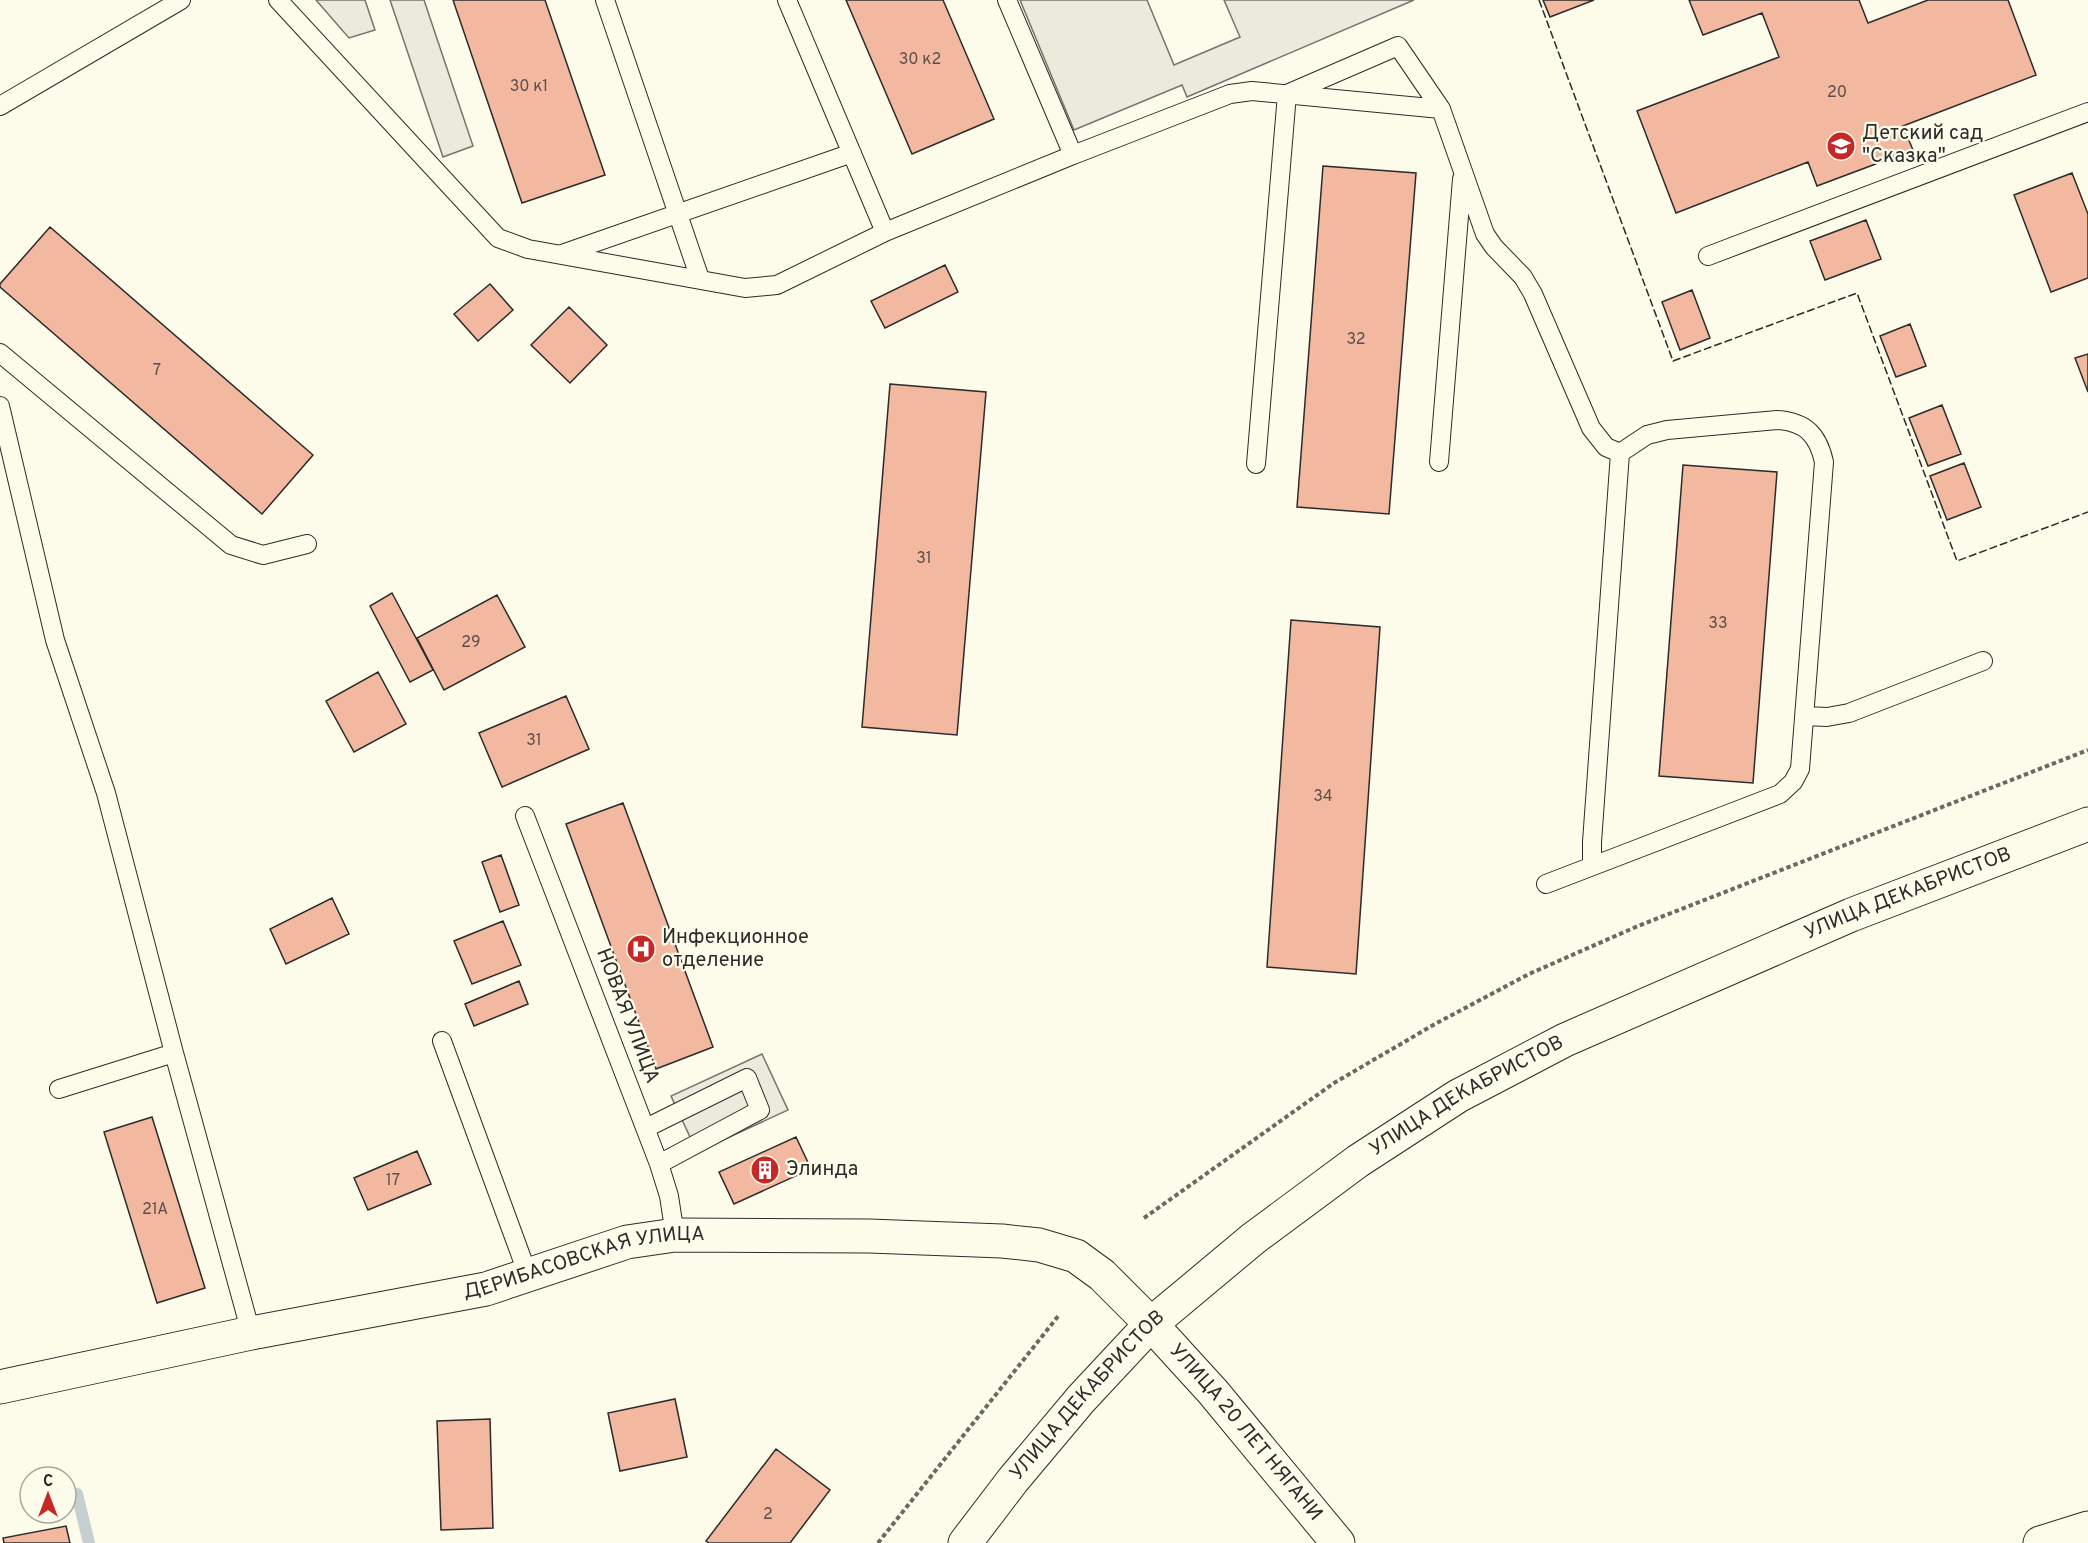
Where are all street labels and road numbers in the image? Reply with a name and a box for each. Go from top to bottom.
street label: УЛИЦА ДЕКАБРИСТОВ [1801,842,2015,947]
street label: НОВАЯ УЛИЦА [589,945,665,1087]
street label: УЛИЦА ДЕКАБРИСТОВ [1365,1030,1568,1163]
street label: ДЕРИБАСОВСКАЯ УЛИЦА [461,1222,705,1306]
street label: УЛИЦА ДЕКАБРИСТОВ [1005,1305,1170,1486]
street label: УЛИЦА 20 ЛЕТ НЯГАНИ [1163,1339,1328,1527]

